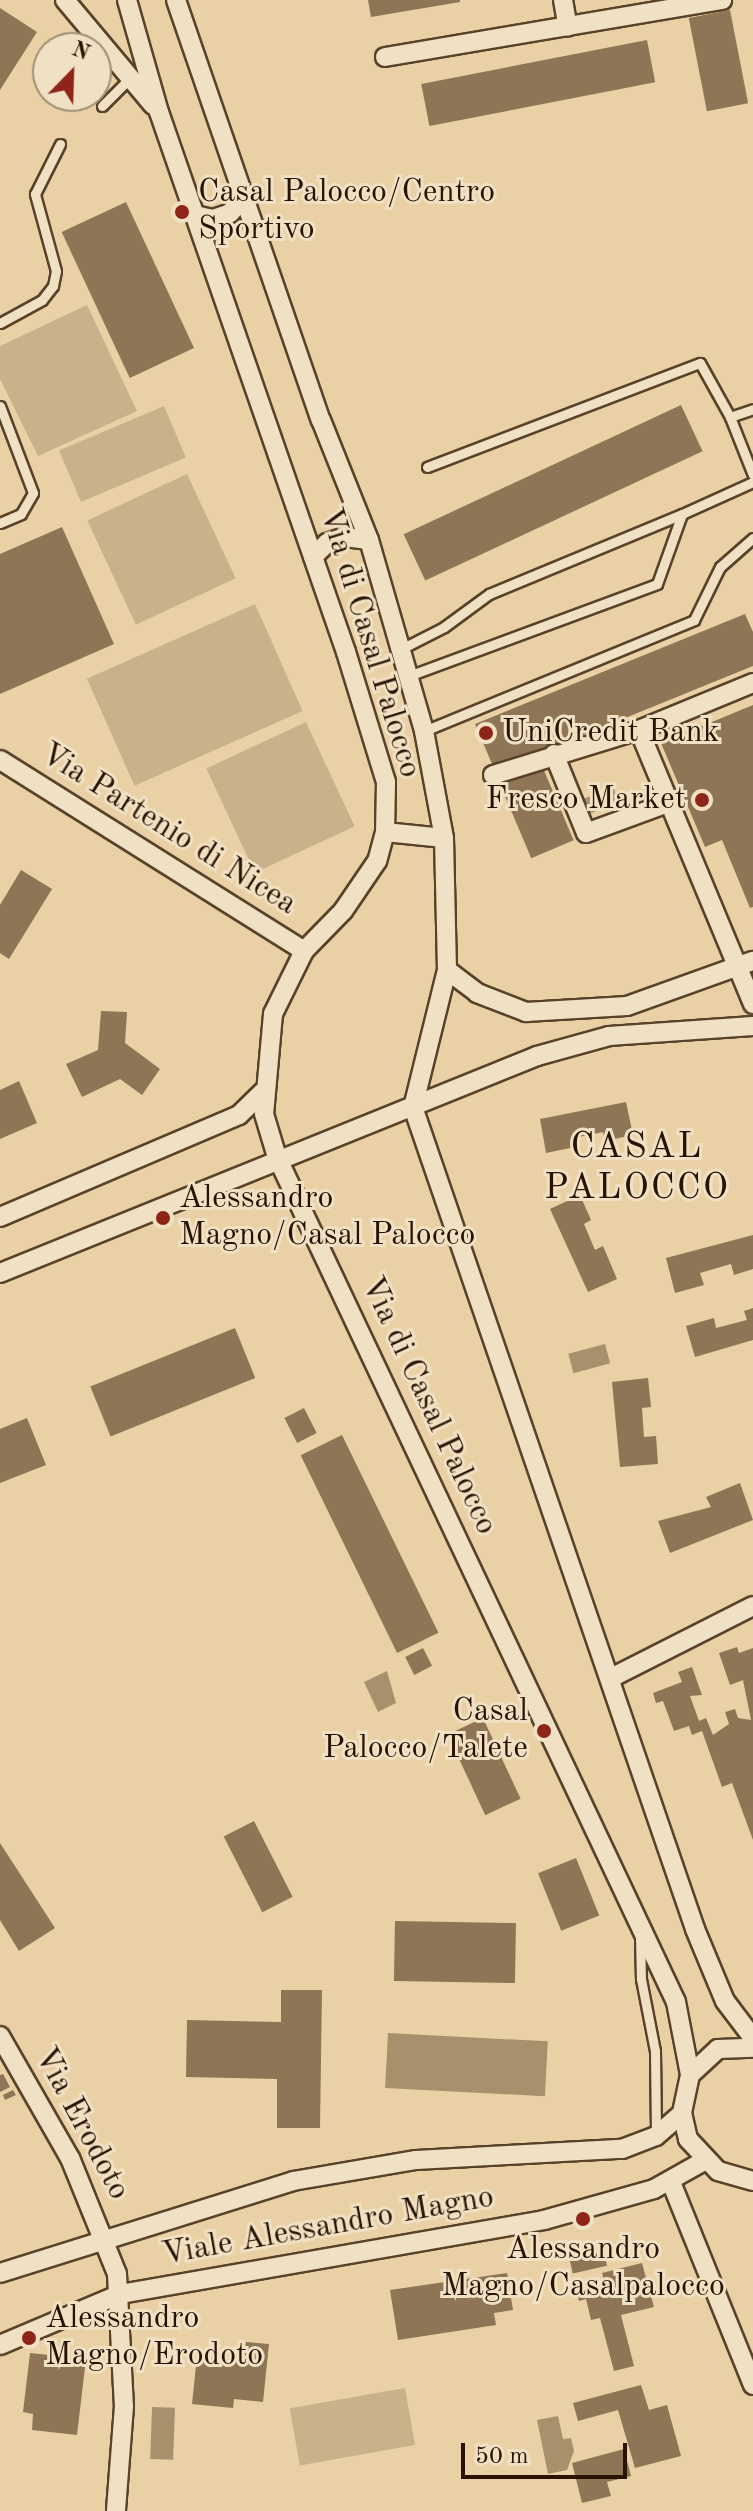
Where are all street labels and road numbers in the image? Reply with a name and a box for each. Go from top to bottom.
street label: Via di Casal Palocco [310,504,428,782]
street label: Via Partenio di Nicea [33,736,303,924]
street label: Via di Casal Palocco [351,1271,505,1541]
street label: Via Erodoto [25,2041,137,2207]
street label: Viale Alessandro Magno [159,2179,497,2275]

